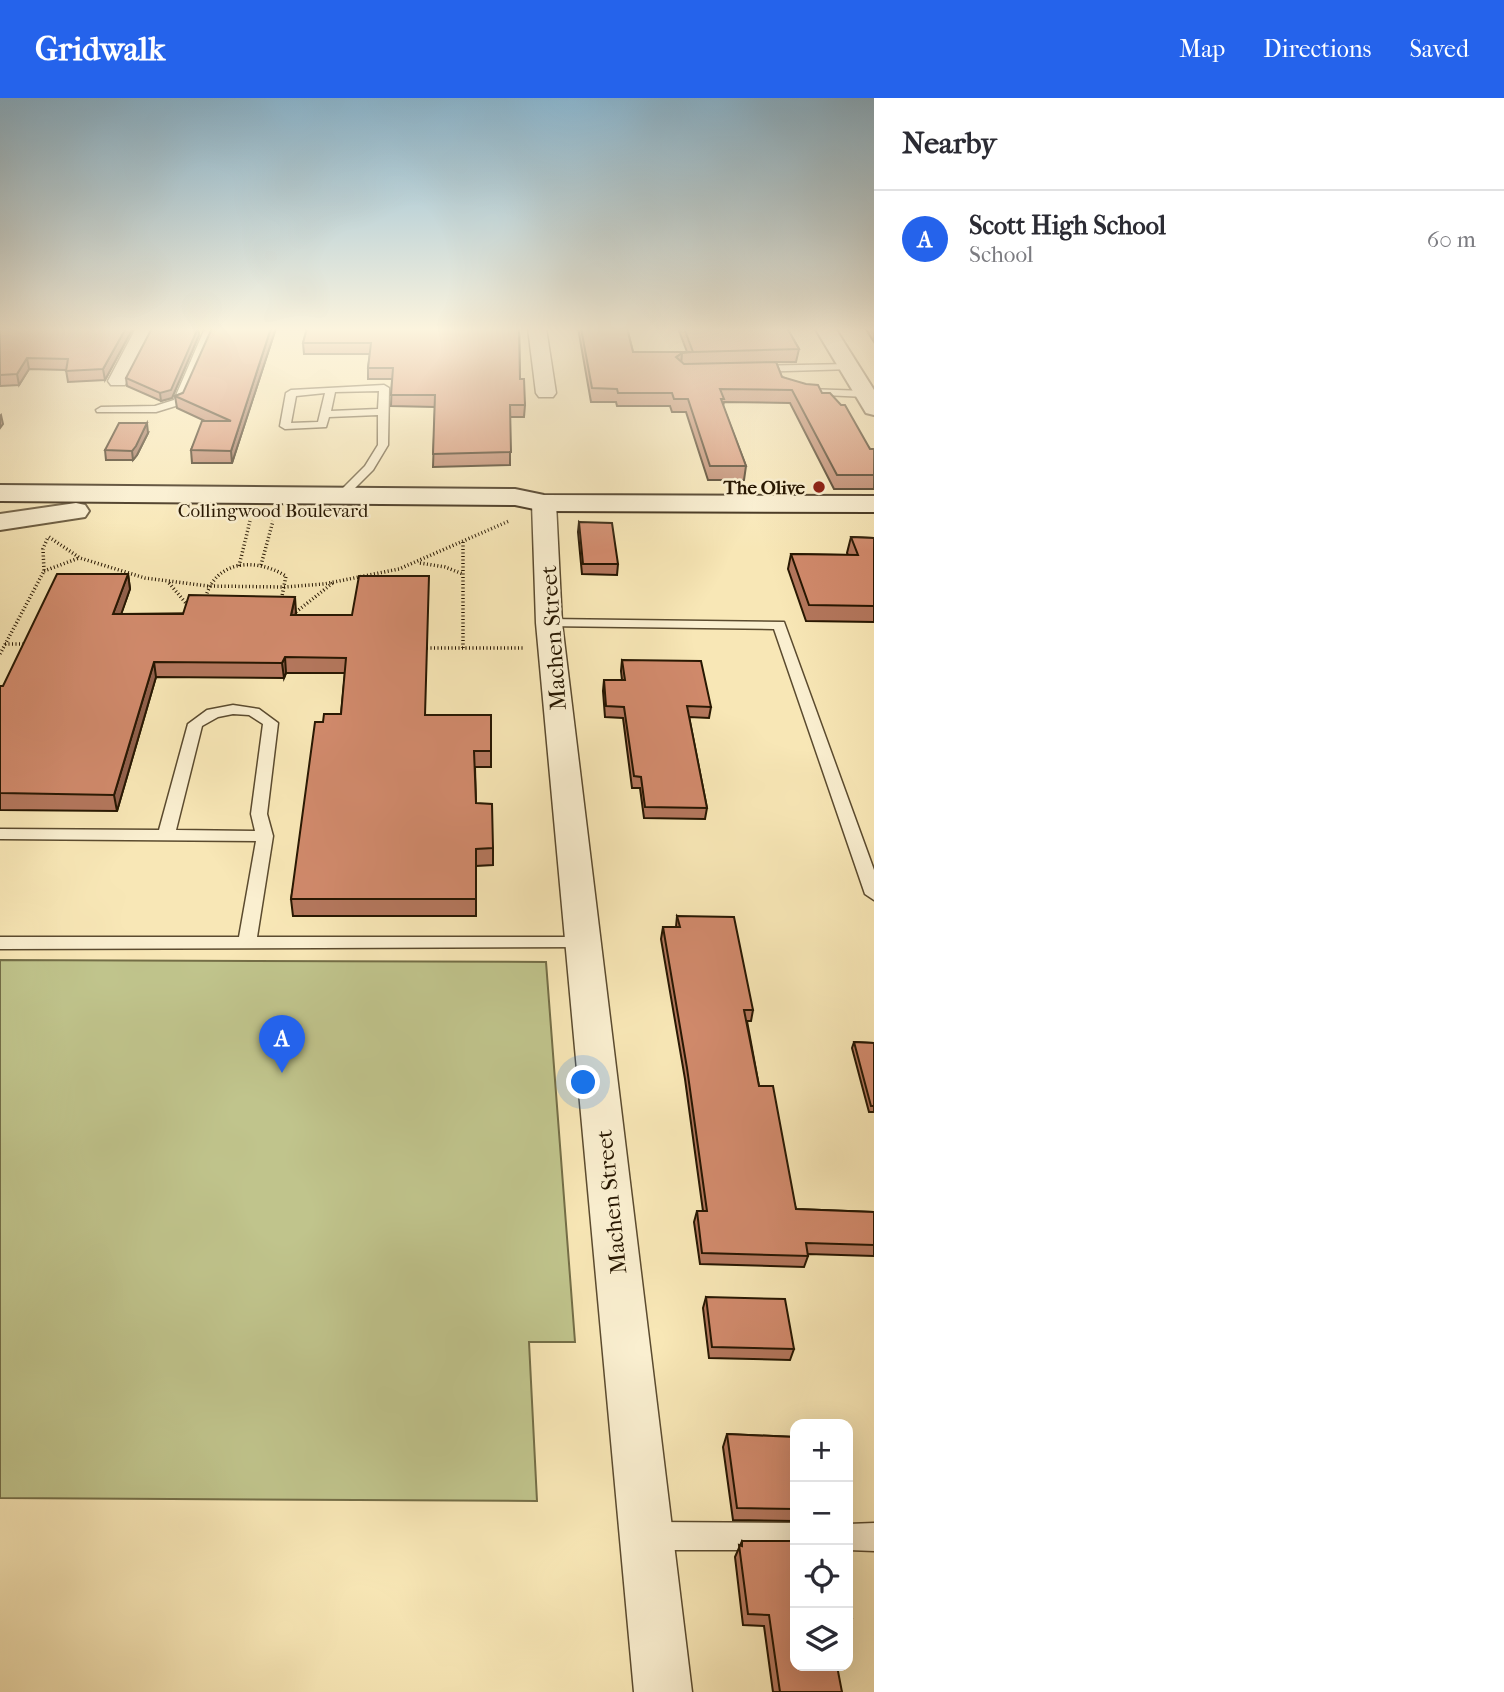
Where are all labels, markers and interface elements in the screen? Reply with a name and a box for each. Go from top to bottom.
text: Gridwalk [35,30,165,69]
text: Map [1179,35,1225,63]
text: Directions [1263,35,1371,63]
text: Saved [1409,35,1469,63]
text: Nearby [902,126,997,161]
text: Scott High School [969,210,1166,241]
text: A [918,226,932,253]
text: 60 m [1427,226,1476,253]
text: School [969,241,1033,268]
place label: The Olive [723,477,806,499]
marker: The Olive [811,479,827,495]
street label: Collingwood Boulevard [178,500,369,522]
street label: Machen Street [535,565,572,711]
pin: A [259,1015,305,1073]
your location [566,1065,600,1099]
street label: Machen Street [590,1128,632,1275]
map controls [790,1419,853,1671]
button: + [790,1419,853,1482]
button: − [790,1482,853,1545]
button: locate [790,1545,853,1608]
button: layers [790,1608,853,1671]

